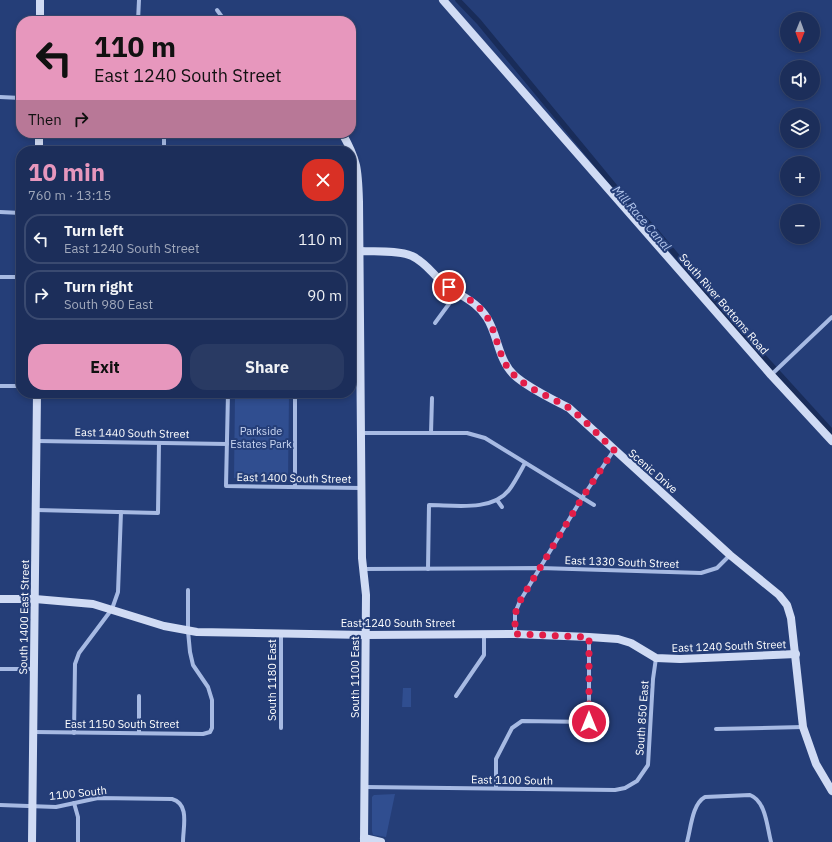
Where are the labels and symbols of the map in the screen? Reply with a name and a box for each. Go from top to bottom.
north arrow [780,12,820,52]
water label: Mill Race Canal [610,182,675,254]
street label: South River Bottoms Road [676,251,772,357]
pin [432,270,466,304]
park label: Parkside Estates Park [230,424,292,451]
street label: East 1440 South Street [75,425,190,441]
street label: Scenic Drive [626,446,680,496]
street label: East 1400 South Street [237,470,352,486]
street label: East 1330 South Street [564,553,680,571]
street label: South 1400 East Street [16,559,32,674]
street label: East 1240 South Street [341,616,455,630]
street label: South 1100 East [348,636,362,718]
street label: East 1240 South Street [671,637,787,655]
street label: South 1180 East [265,639,279,721]
street label: South 850 East [632,680,652,756]
position arrow [568,701,610,743]
street label: East 1150 South Street [65,717,179,731]
street label: East 1100 South [471,772,553,788]
street label: 1100 South [48,783,108,803]

